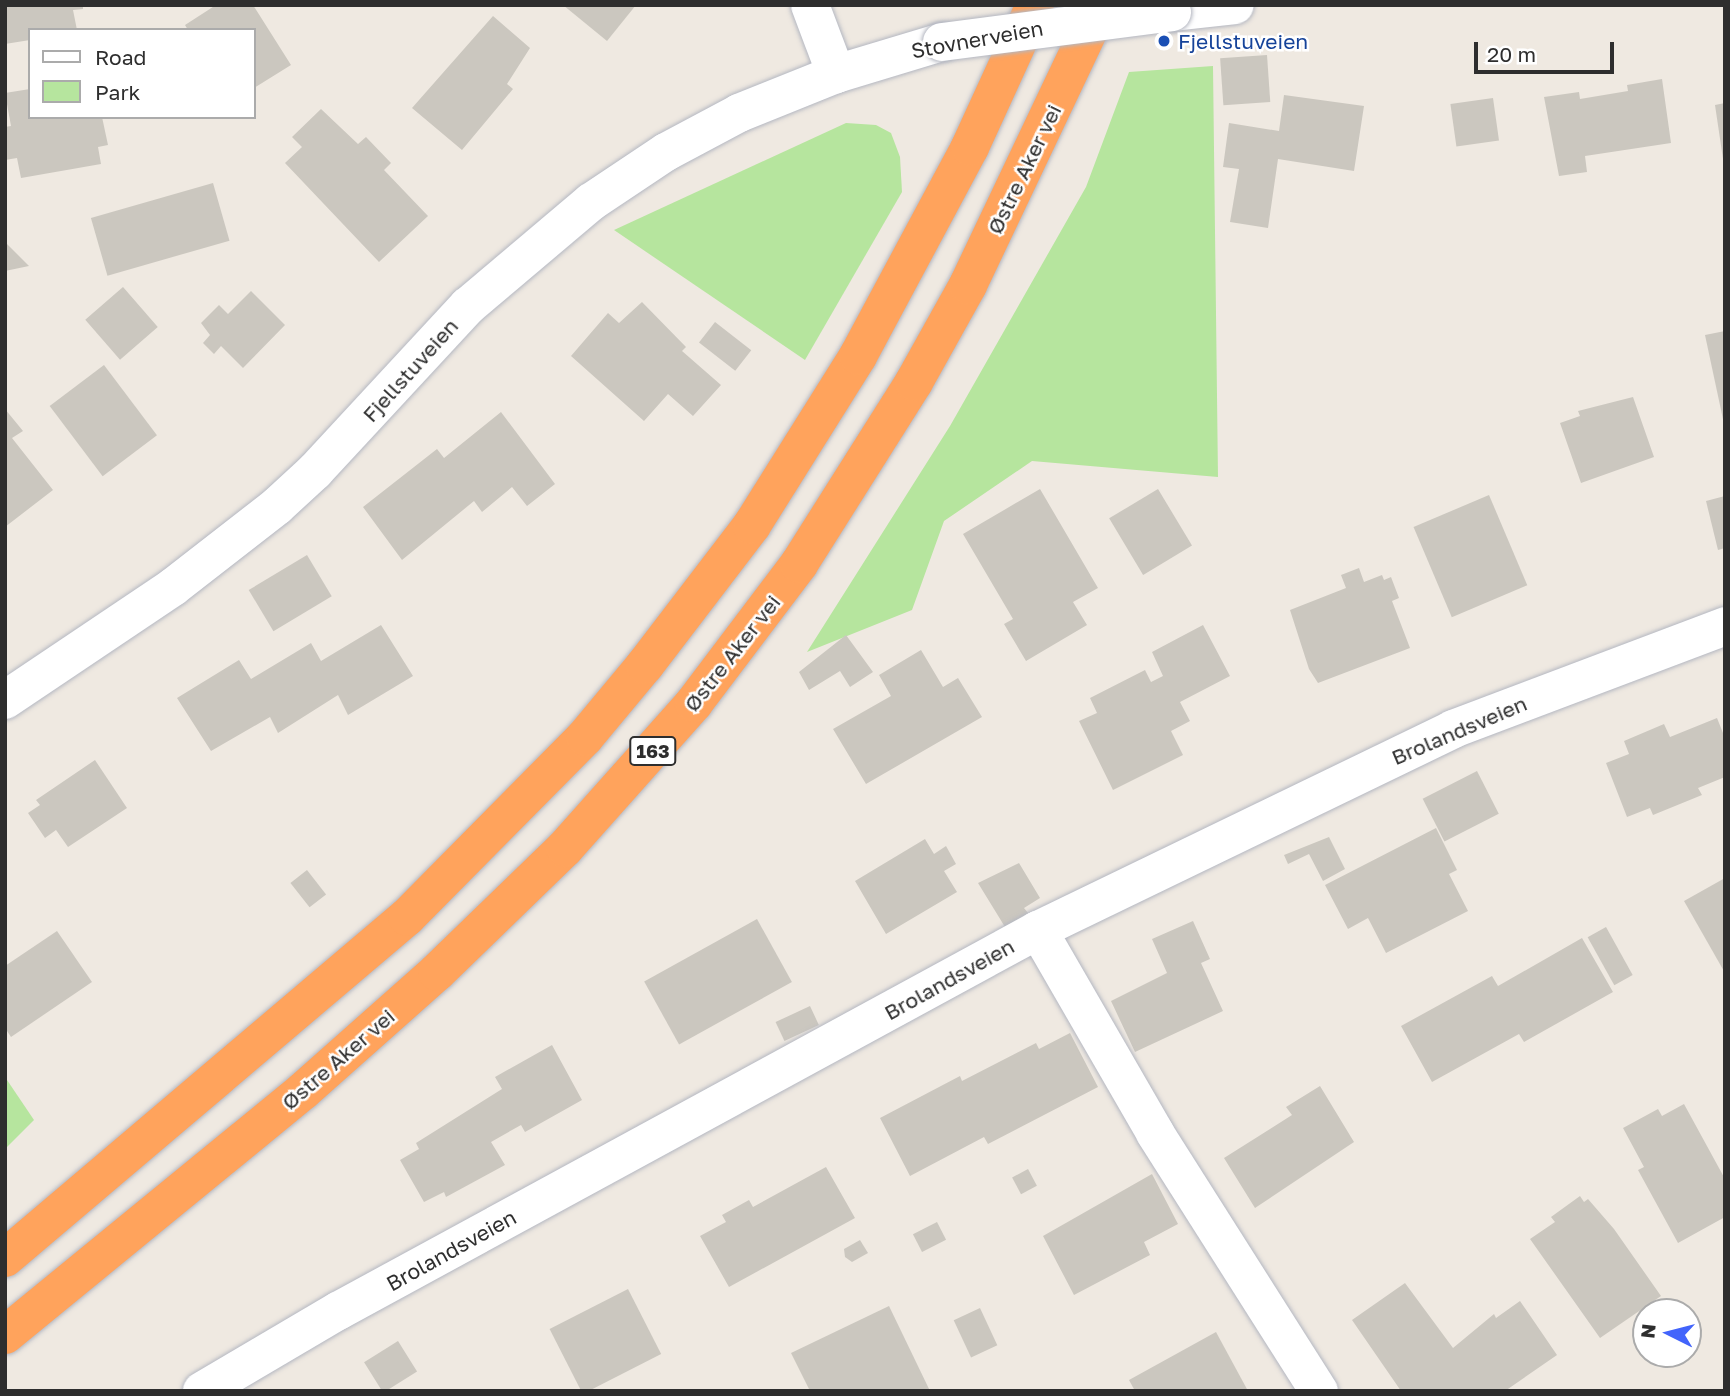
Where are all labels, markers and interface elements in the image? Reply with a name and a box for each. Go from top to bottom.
street label: Stovnerveien [909,15,1045,63]
legend [28,28,256,119]
place label: Fjellstuveien [1178,28,1308,54]
scale bar [1478,28,1618,72]
marker: Fjellstuveien [1156,33,1172,49]
text: 20 m [1487,41,1536,67]
text: Road [95,44,146,70]
text: Park [95,79,140,105]
street label: Østre Aker vei [982,100,1066,238]
street label: Fjellstuveien [357,313,463,427]
street label: Østre Aker vei [679,590,785,716]
street label: Brolandsveien [1388,690,1530,770]
road number: 163 [628,736,678,766]
street label: Brolandsveien [880,933,1018,1025]
street label: Østre Aker vei [277,1003,399,1115]
street label: Brolandsveien [382,1204,520,1296]
north arrow [1632,1298,1702,1368]
text: N [1635,1323,1660,1339]

